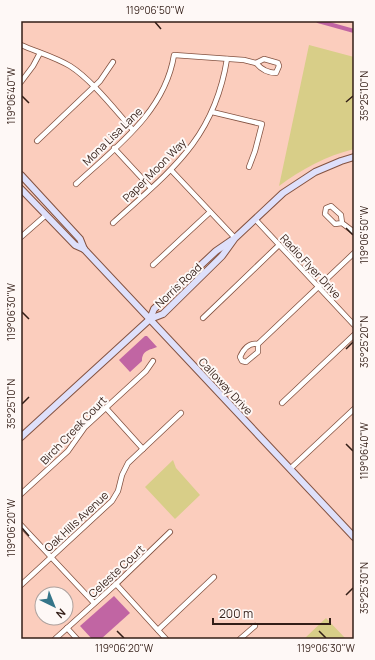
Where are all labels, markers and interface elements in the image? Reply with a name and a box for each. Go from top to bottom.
text: 119°06'50"W [126,3,185,17]
text: 119°06'40"W [4,67,18,125]
text: 35°25'10"N [357,71,371,121]
street label: Mona Lisa Lane [79,103,145,168]
street label: Paper Moon Way [119,135,189,205]
text: 119°06'50"W [357,205,371,264]
street label: Radio Flyer Drive [277,231,345,302]
street label: Norris Road [151,260,205,310]
text: 119°06'30"W [4,282,18,341]
text: 35°25'20"N [357,316,371,368]
street label: Calloway Drive [196,354,257,418]
text: 35°25'10"N [4,379,18,429]
street label: Birch Creek Court [37,393,109,467]
text: 119°06'40"W [357,422,371,480]
street label: Oak Hills Avenue [41,487,112,555]
text: 119°06'20"W [4,498,18,557]
street label: Celeste Court [85,541,147,601]
text: 35°25'30"N [357,562,371,614]
north arrow [34,586,74,626]
scale bar [213,600,330,626]
text: N [53,605,69,622]
text: 200 m [219,605,253,622]
text: 119°06'20"W [95,641,154,655]
text: 119°06'30"W [297,641,356,655]

